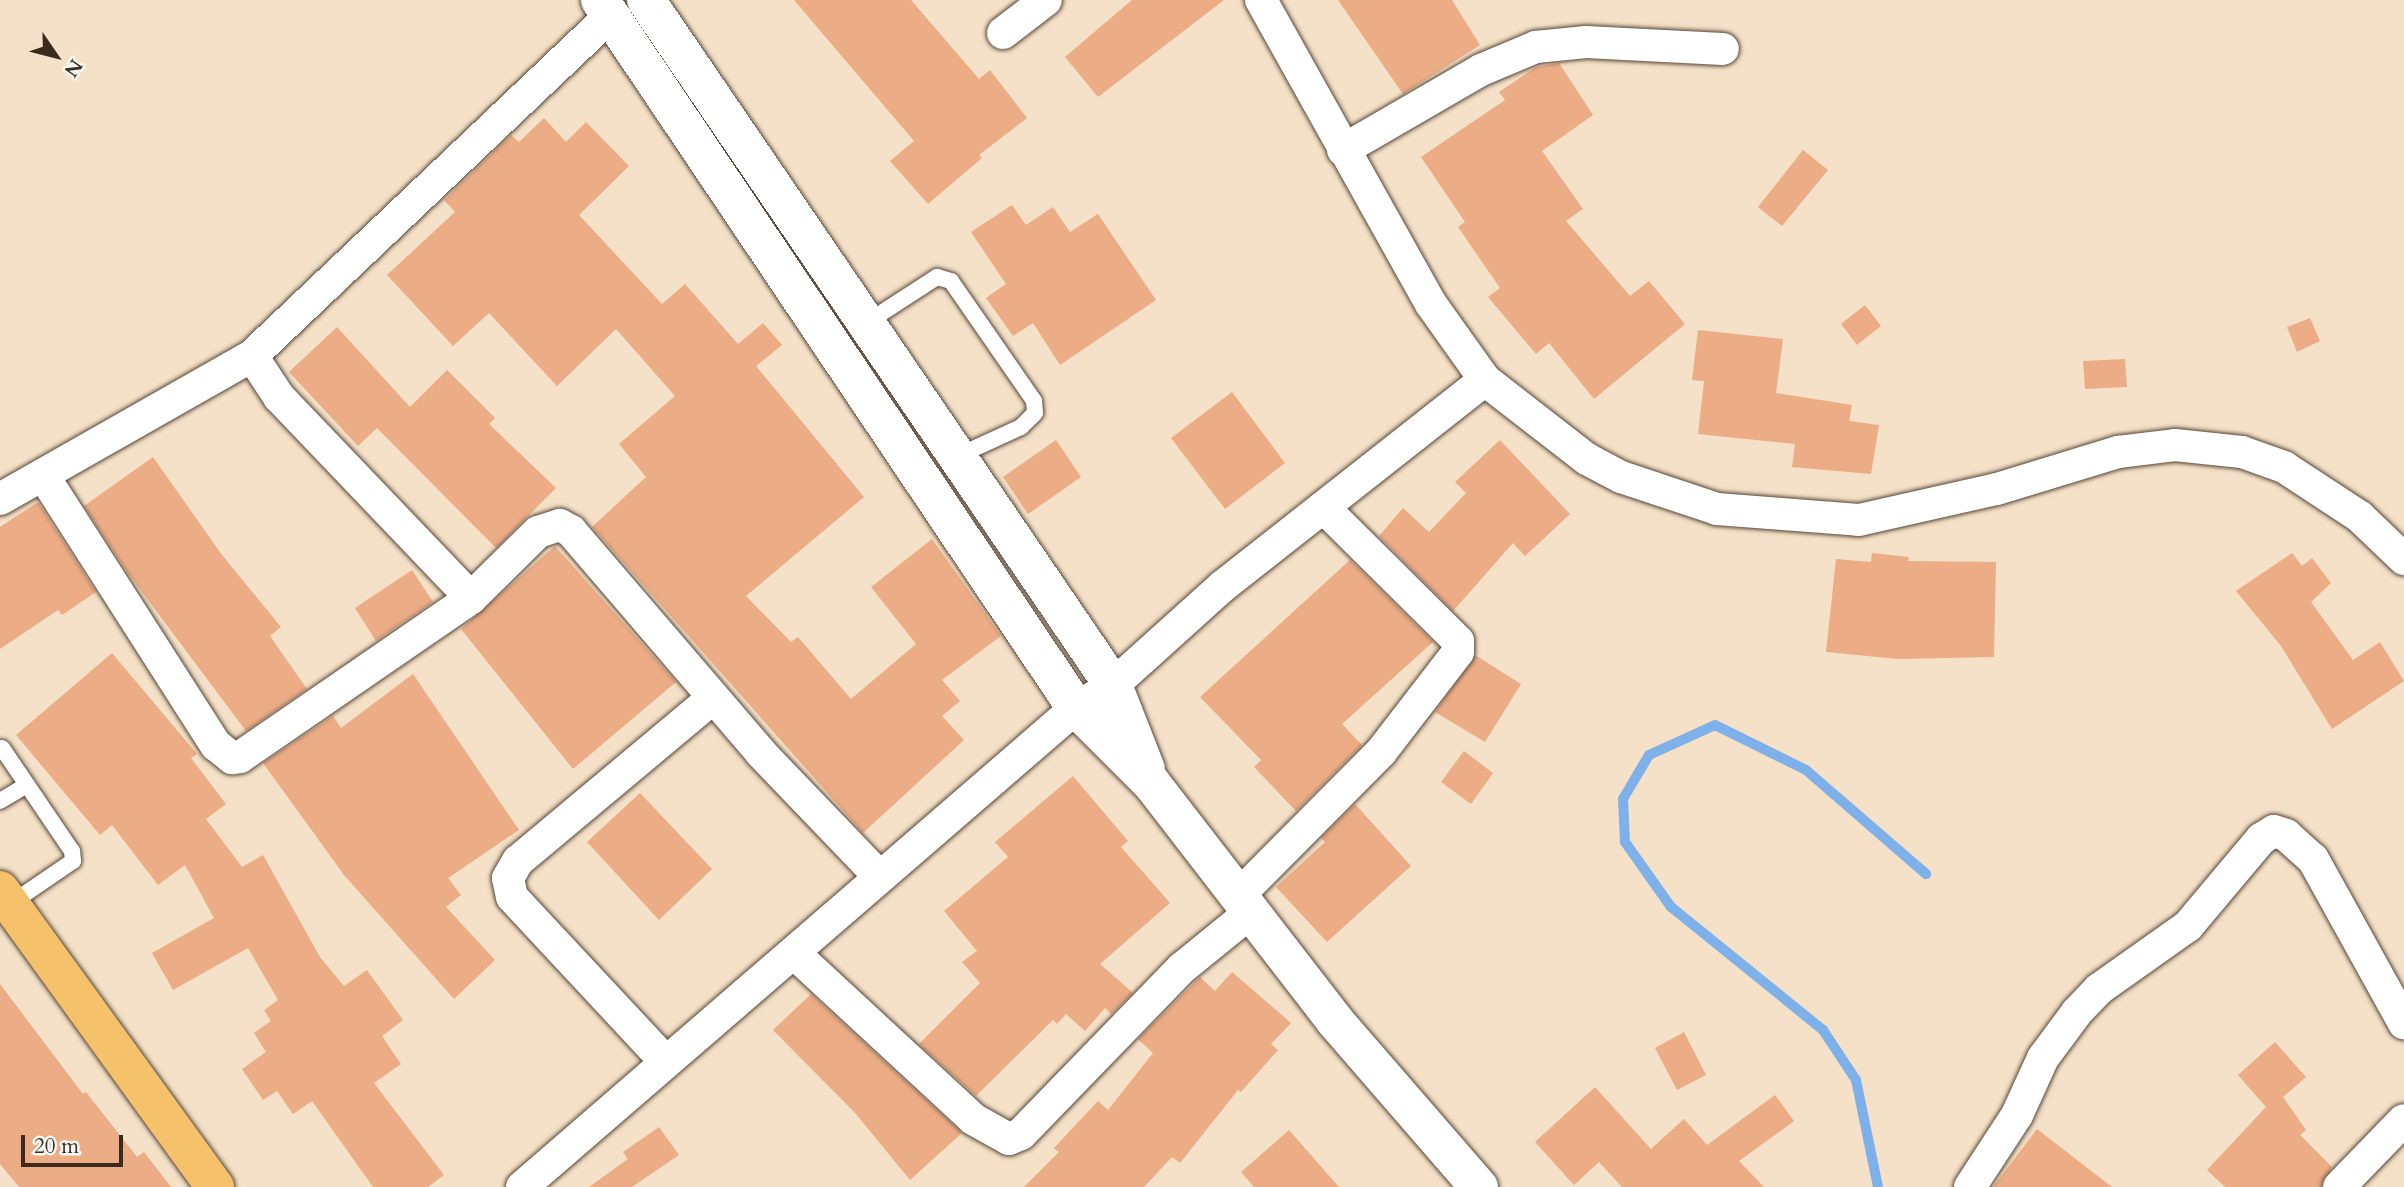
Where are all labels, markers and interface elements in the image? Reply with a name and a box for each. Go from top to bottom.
north arrow [21,21,91,91]
text: N [58,54,89,82]
scale bar [24,1120,126,1164]
text: 20 m [34,1132,79,1161]

